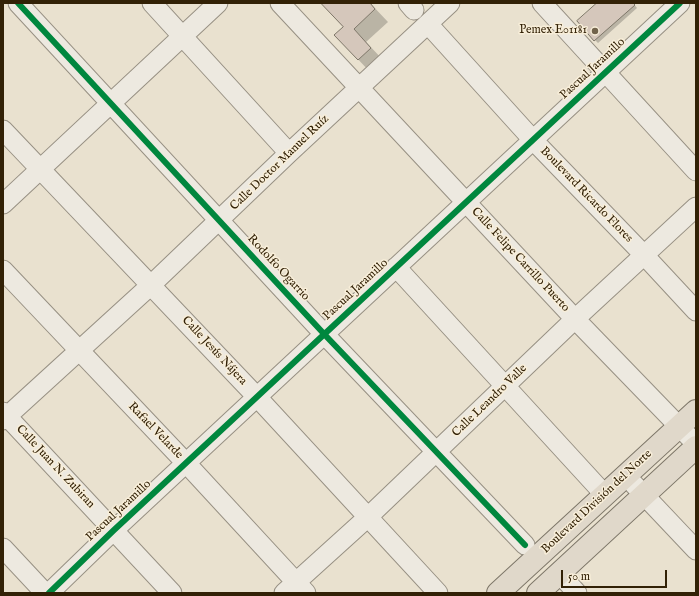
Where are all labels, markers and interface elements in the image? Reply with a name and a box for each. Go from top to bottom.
place label: Pemex E01181 [519,24,587,38]
marker: Pemex E01181 [590,26,600,36]
street label: Pascual Jaramillo [558,35,628,103]
street label: Calle Doctor Manuel Ruíz [228,112,332,214]
street label: Boulevard Ricardo Flores [537,144,635,246]
street label: Calle Felipe Carrillo Puerto [468,205,572,315]
street label: Rodolfo Ogarrio [244,232,312,304]
street label: Pascual Jaramillo [321,256,391,324]
street label: Calle Jesús Nájera [178,314,250,388]
street label: Calle Leandro Valle [450,362,530,440]
street label: Rafael Velarde [125,400,185,462]
street label: Calle Juan N. Zubiran [13,422,97,512]
street label: Boulevard División del Norte [539,447,655,557]
street label: Pascual Jaramillo [84,477,154,545]
scale bar [563,562,669,588]
text: 50 m [568,569,590,584]

